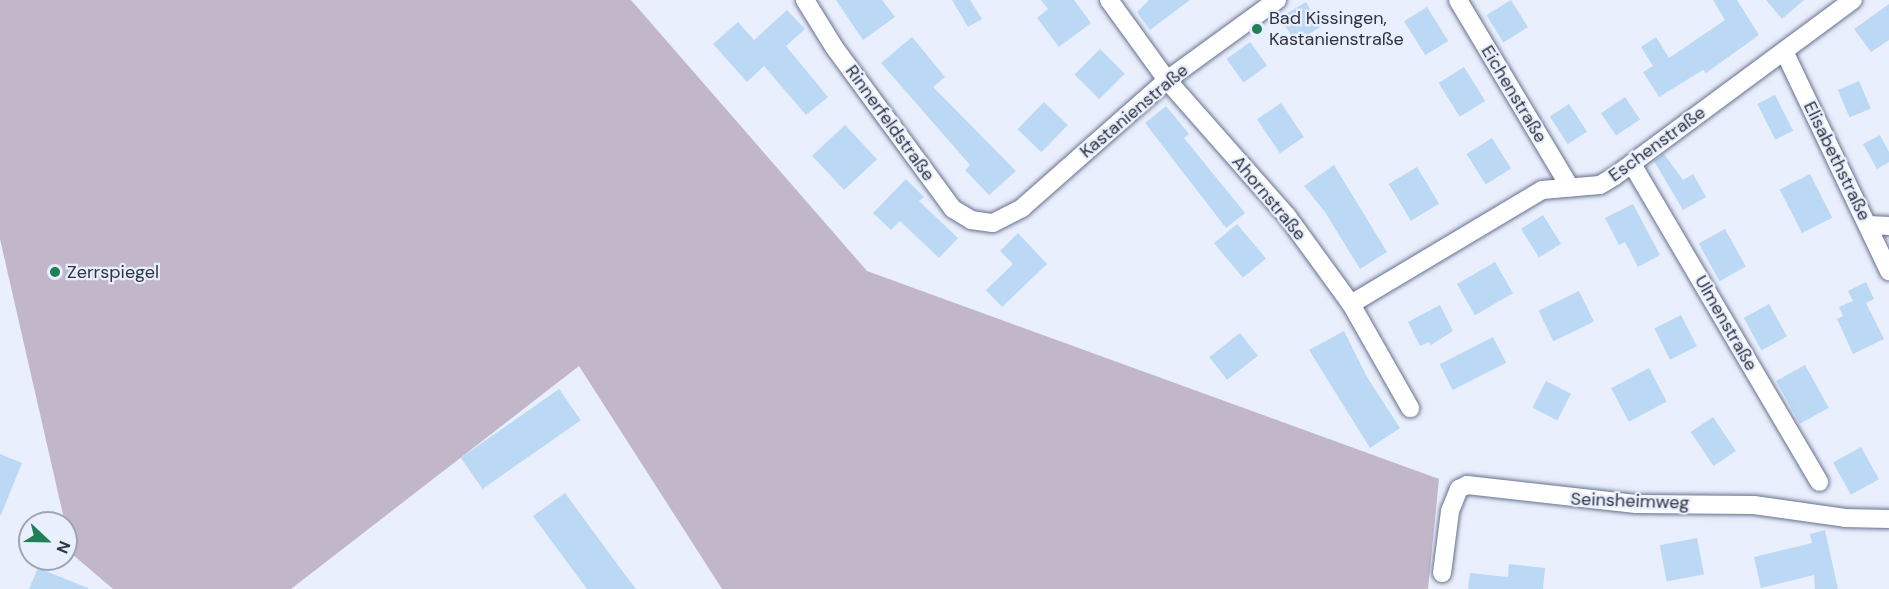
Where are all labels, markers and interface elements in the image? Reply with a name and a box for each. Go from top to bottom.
place label: Bad Kissingen, Kastanienstraße [1269,8,1404,50]
marker: Bad Kissingen, Kastanienstraße [1250,22,1264,36]
street label: Eichenstraße [1476,41,1552,147]
street label: Kastanienstraße [1075,59,1193,163]
street label: Rinnerfeldstraße [841,61,939,185]
street label: Elisabethstraße [1799,98,1875,224]
street label: Eschenstraße [1604,102,1710,186]
street label: Ahornstraße [1227,151,1311,245]
place label: Zerrspiegel [67,261,159,283]
marker: Zerrspiegel [48,265,62,279]
street label: Ulmenstraße [1690,272,1762,374]
street label: Seinsheimweg [1570,488,1690,514]
north arrow [18,511,78,571]
text: N [51,538,75,557]

